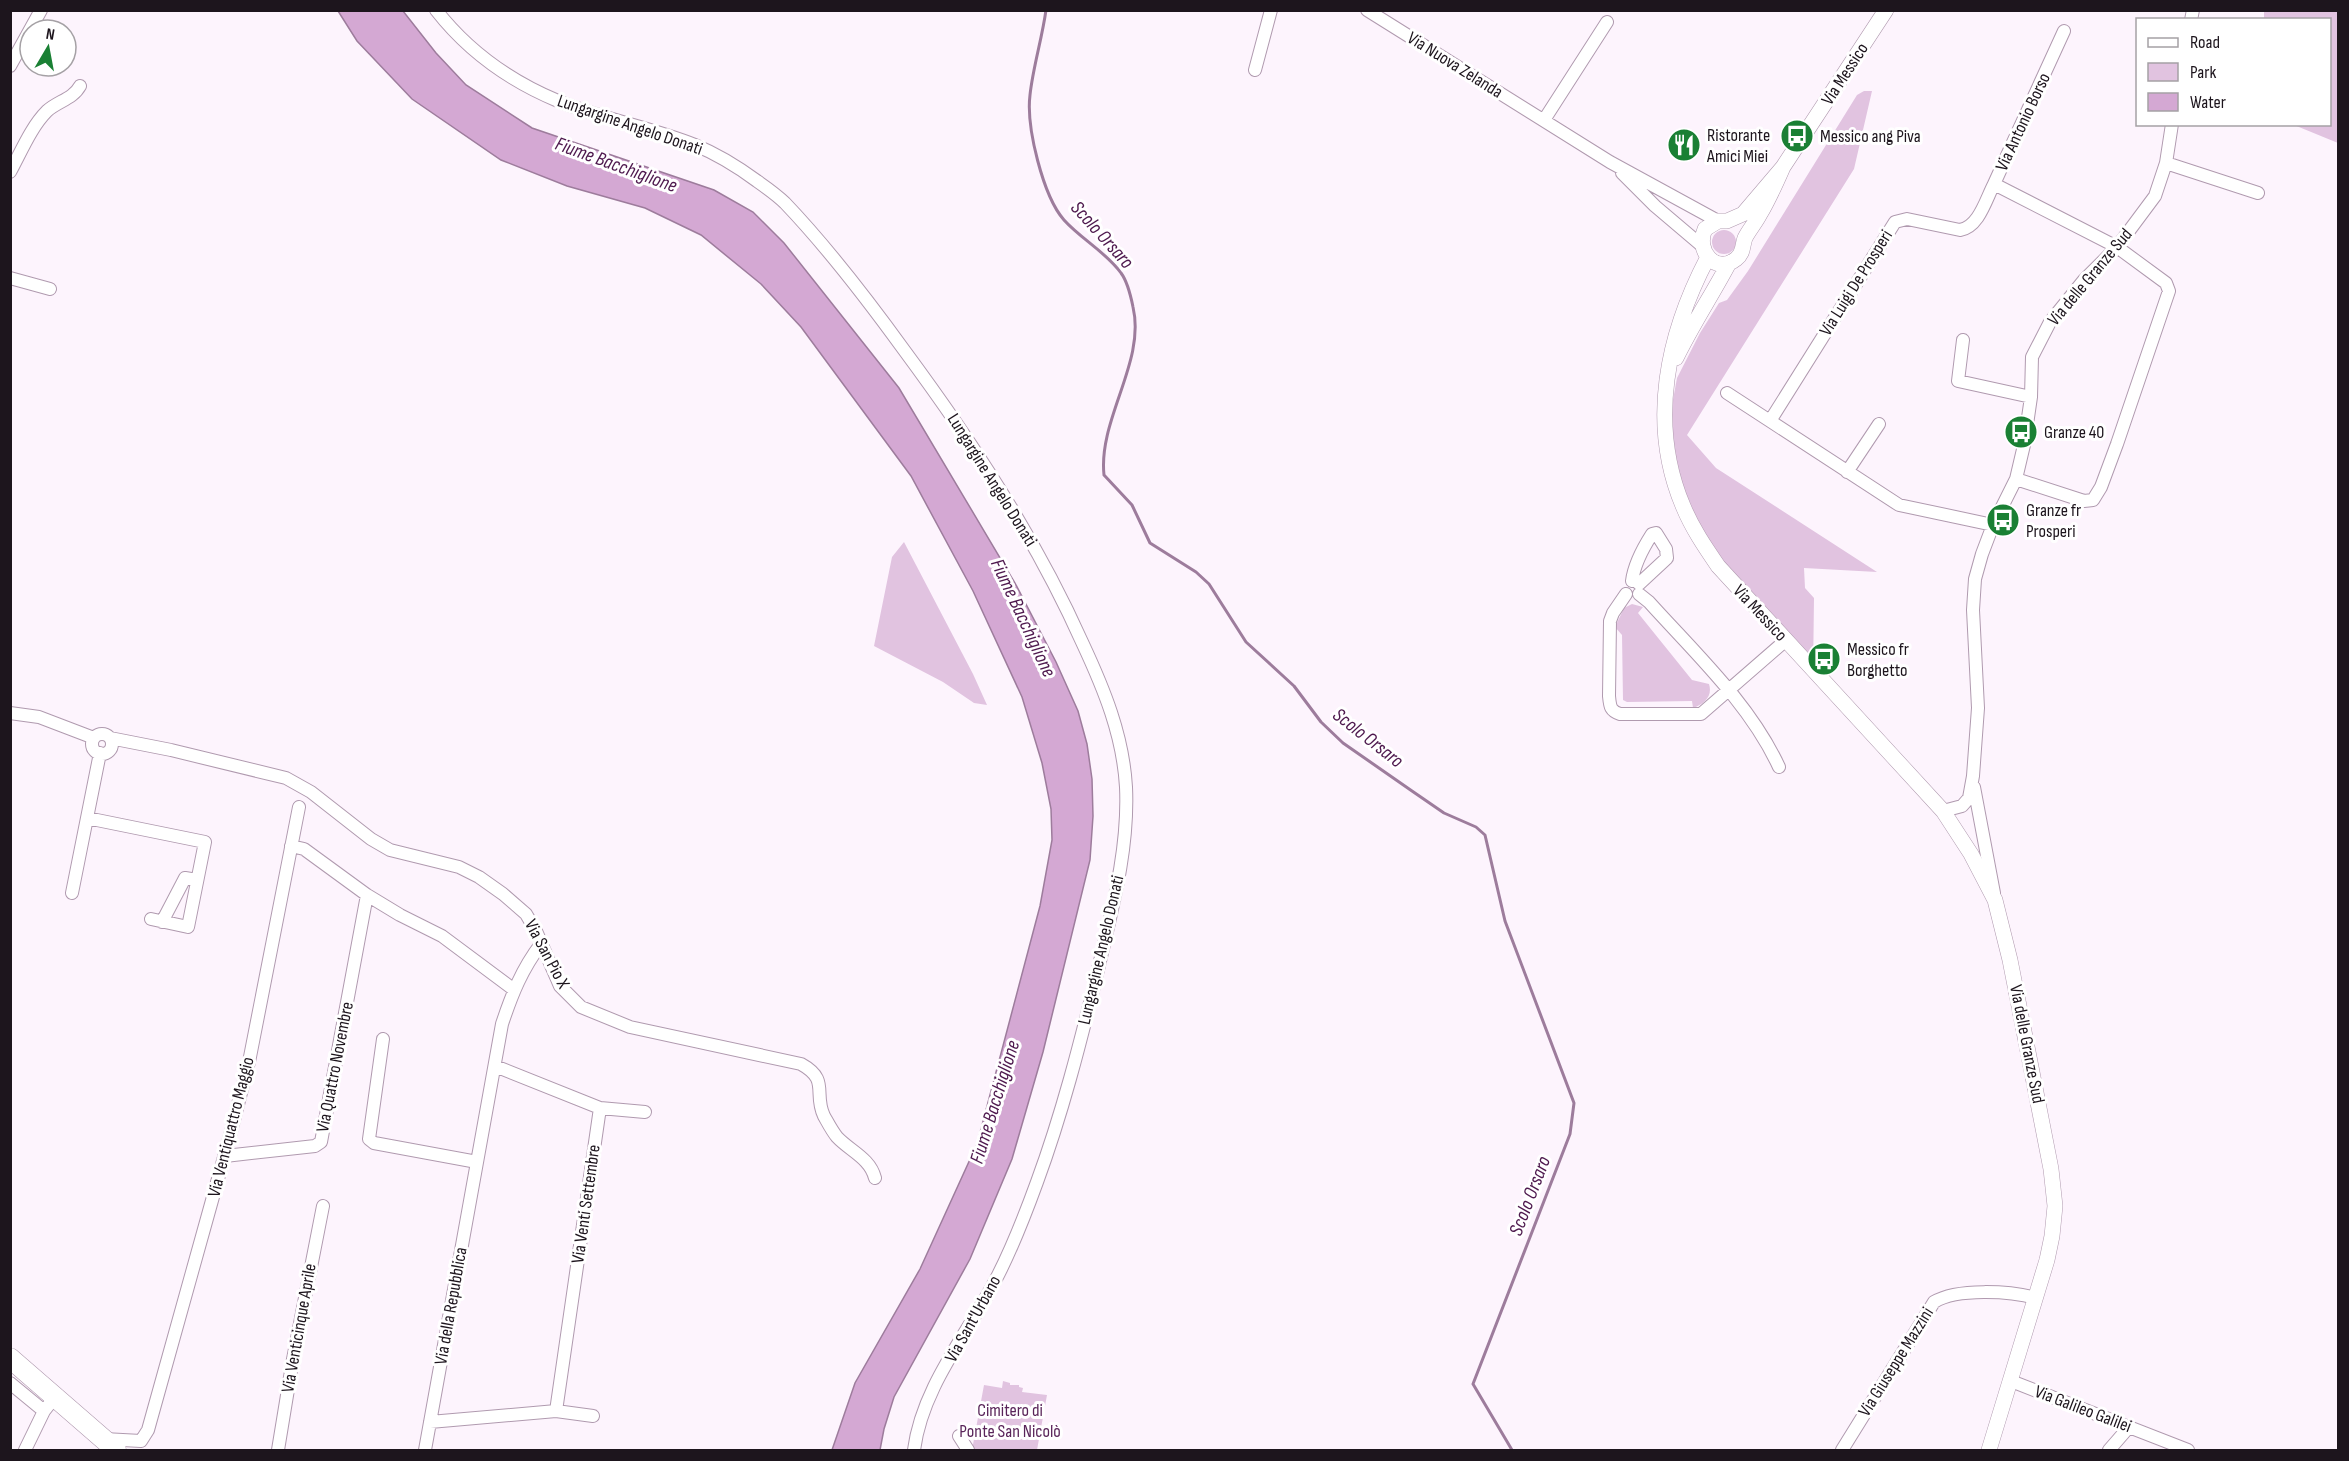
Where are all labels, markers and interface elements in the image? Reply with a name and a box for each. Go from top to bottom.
north arrow [18,18,78,78]
legend [2136,18,2331,126]
text: N [44,25,56,45]
street label: Via Nuova Zelanda [1403,27,1507,103]
text: Road [2190,32,2220,53]
street label: Via Messico [1817,39,1873,109]
text: Park [2190,62,2216,83]
street label: Via Antonio Borso [1991,70,2055,174]
street label: Lungargine Angelo Donati [555,90,705,160]
text: Water [2190,92,2226,113]
bus stop icon: Messico ang Piva [1779,118,1815,154]
place label: Ristorante Amici Miei [1706,125,1770,167]
place label: Messico ang Piva [1820,126,1921,147]
restaurant icon: Ristorante Amici Miei [1666,127,1702,163]
water label: Fiume Bacchiglione [552,132,680,198]
water label: Scolo Orsaro [1065,196,1139,274]
street label: Via delle Granze Sud [2043,224,2137,330]
street label: Via Luigi De Prosperi [1815,226,1897,340]
street label: Lungargine Angelo Donati [943,410,1041,550]
bus stop icon: Granze 40 [2003,414,2039,450]
place label: Granze 40 [2044,422,2104,443]
place label: Granze fr Prosperi [2026,500,2081,542]
bus stop icon: Granze fr Prosperi [1985,502,2021,538]
water label: Fiume Bacchiglione [985,555,1061,681]
street label: Via Messico [1729,580,1791,646]
place label: Messico fr Borghetto [1847,639,1909,681]
bus stop icon: Messico fr Borghetto [1806,641,1842,677]
water label: Scolo Orsaro [1328,703,1408,773]
street label: Lungargine Angelo Donati [1074,873,1128,1027]
street label: Via San Pio X [520,916,574,993]
street label: Via delle Granze Sud [2005,983,2049,1105]
street label: Via Quattro Novembre [312,1000,358,1134]
water label: Fiume Bacchiglione [965,1037,1025,1167]
street label: Via Ventiquattro Maggio [203,1055,259,1199]
street label: Via Venti Settembre [567,1143,605,1265]
water label: Scolo Orsaro [1504,1153,1556,1239]
street label: Via della Repubblica [430,1246,472,1366]
street label: Via Venticinque Aprile [277,1262,321,1394]
street label: Via Sant'Urbano [941,1272,1005,1366]
street label: Via Giuseppe Mazzini [1854,1304,1938,1420]
street label: Via Galileo Galilei [2032,1381,2134,1437]
park label: Cimitero di Ponte San Nicolò [959,1400,1061,1442]

